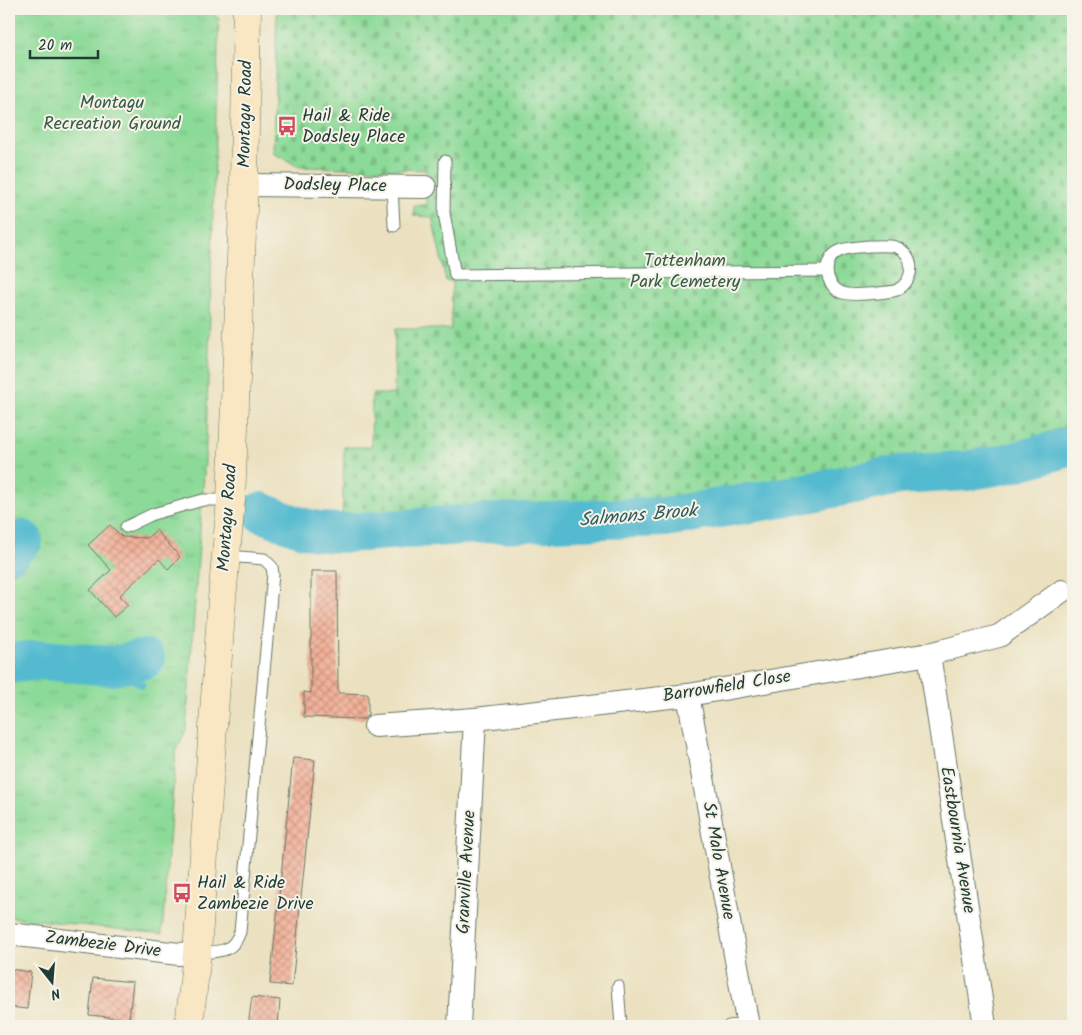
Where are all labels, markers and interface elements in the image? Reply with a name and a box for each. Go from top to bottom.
scale bar [30,28,98,60]
text: 20 m [38,34,72,58]
street label: Montagu Road [231,59,261,168]
park label: Montagu Recreation Ground [43,89,182,139]
place label: Hail & Ride Dodsley Place [302,102,405,152]
bus stop icon: Hail & Ride Dodsley Place [276,115,298,137]
street label: Dodsley Place [283,171,387,201]
park label: Tottenham Park Cemetery [630,247,741,297]
street label: Montagu Road [210,462,246,573]
water label: Salmons Brook [578,496,701,536]
street label: Barrowfield Close [661,663,793,711]
street label: Eastbournia Avenue [931,764,983,916]
street label: St Malo Avenue [693,800,743,922]
street label: Granville Avenue [449,809,485,935]
place label: Hail & Ride Zambezie Drive [197,869,314,919]
bus stop icon: Hail & Ride Zambezie Drive [171,882,193,904]
street label: Zambezie Drive [43,924,163,966]
north arrow [28,958,78,1008]
text: N [48,982,63,1005]

